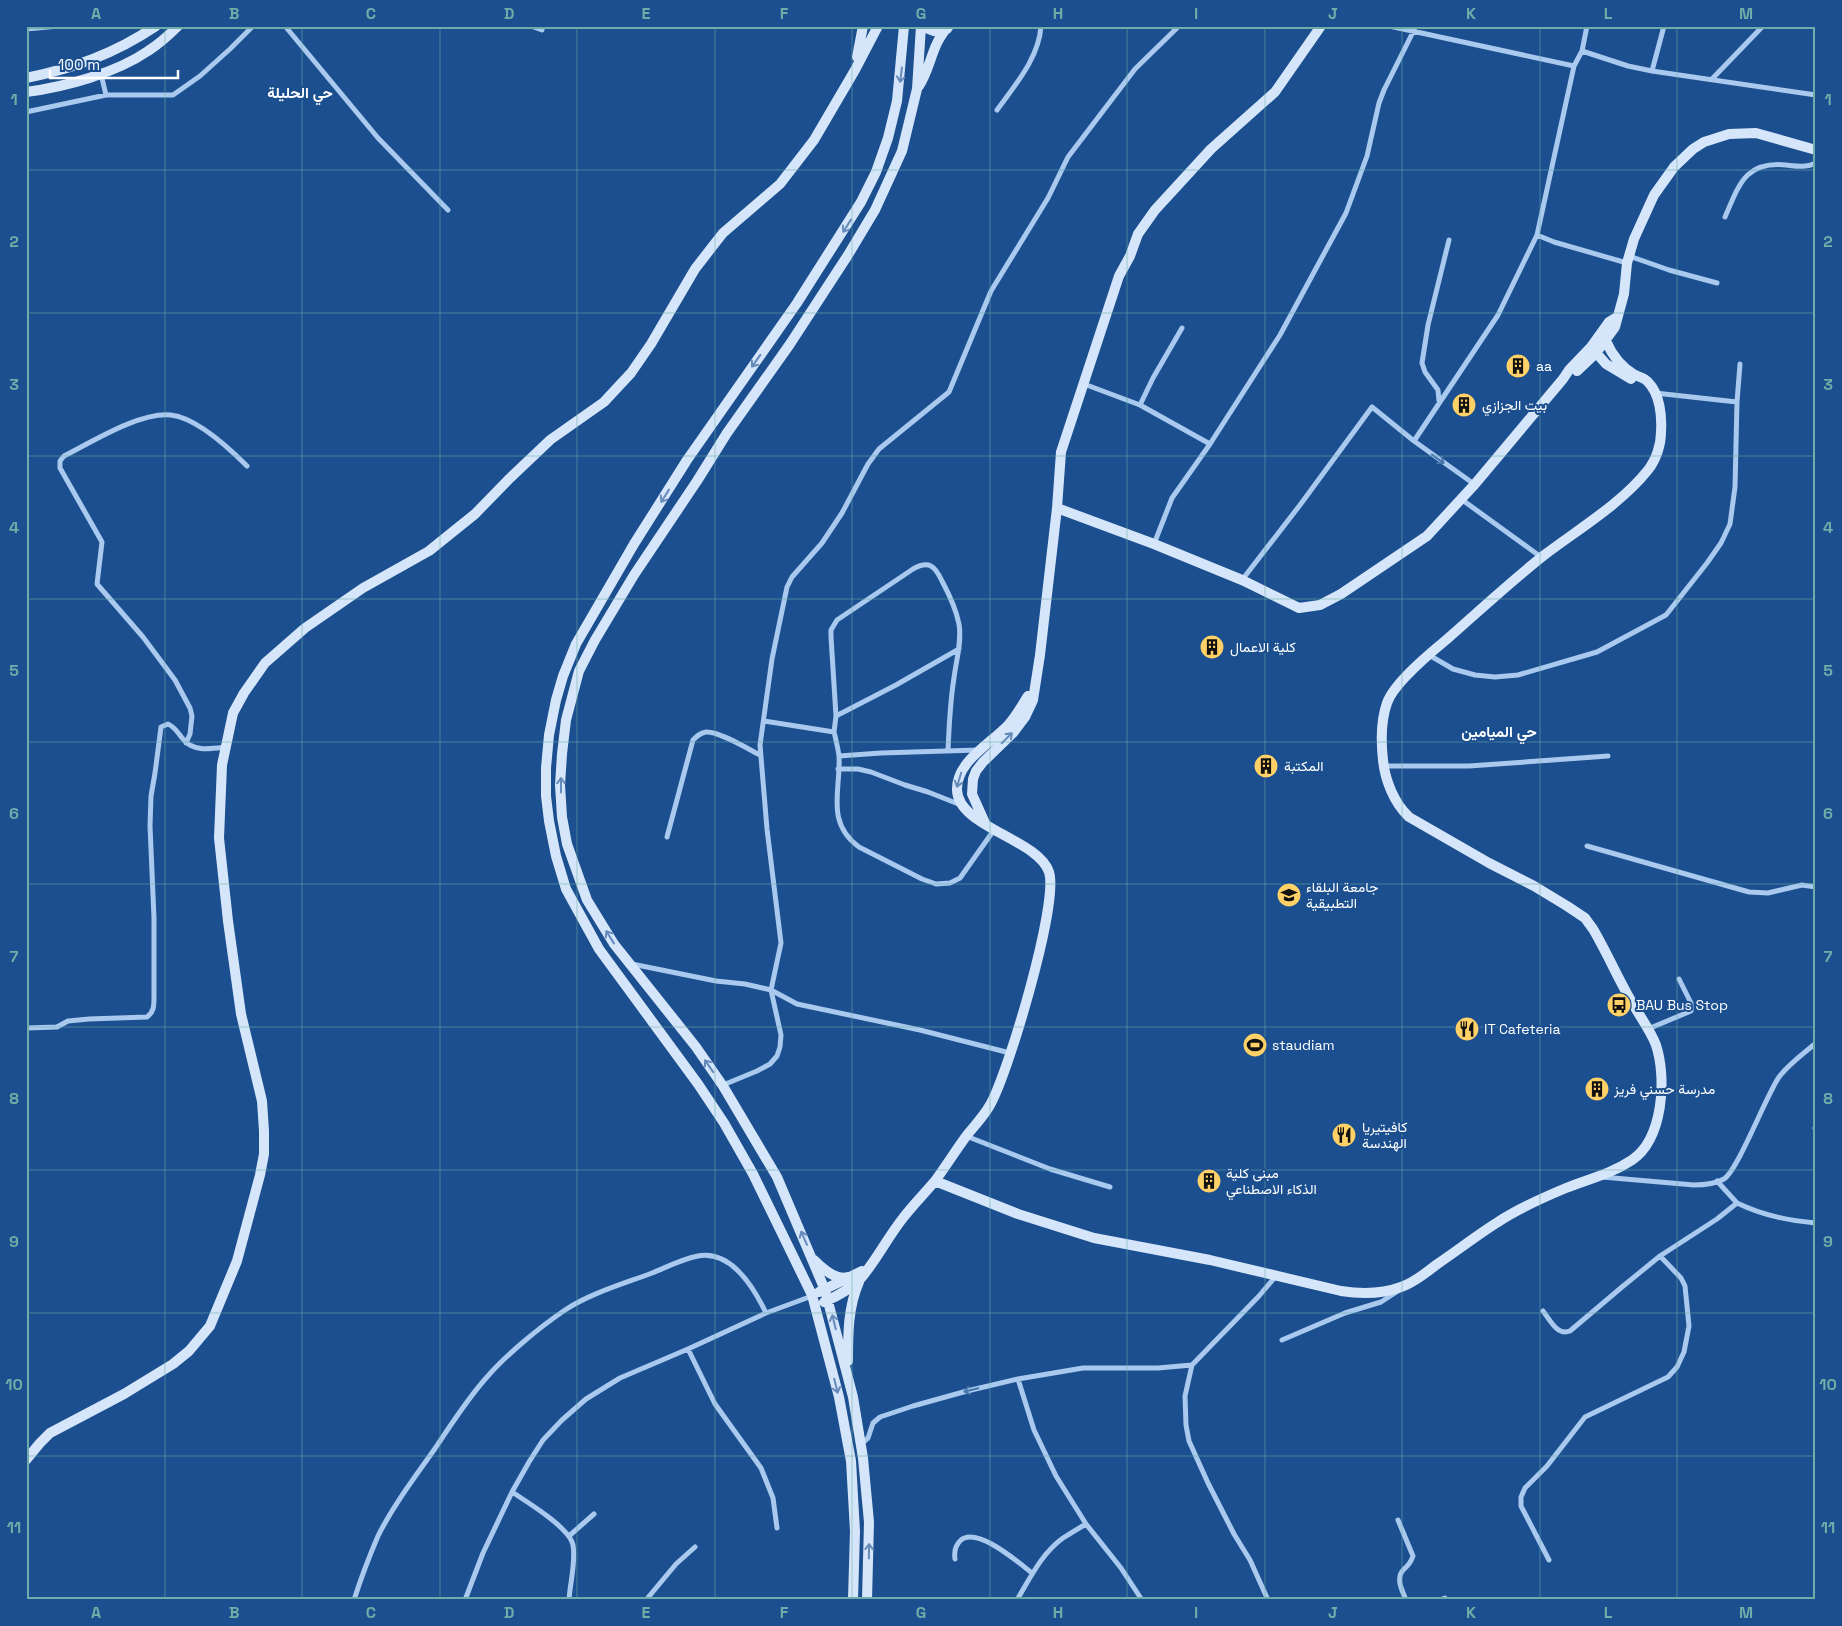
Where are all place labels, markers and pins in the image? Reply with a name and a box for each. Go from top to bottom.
building icon: aa [1505,353,1531,379]
place label: aa [1536,357,1552,375]
building icon: بيت الجزازي [1451,392,1477,418]
place label: بيت الجزازي [1482,396,1547,417]
building icon: كلية الاعمال [1199,634,1225,660]
place label: كلية الاعمال [1230,638,1296,657]
building icon: المكتبة [1253,753,1279,779]
place label: المكتبة [1284,757,1324,775]
place label: جامعة البلقاء التطبيقية [1306,878,1378,912]
school or university icon: جامعة البلقاء التطبيقية [1276,882,1302,908]
bus stop icon: BAU Bus Stop [1606,992,1632,1018]
place label: BAU Bus Stop [1636,996,1728,1014]
restaurant icon: IT Cafeteria [1454,1016,1480,1042]
place label: IT Cafeteria [1484,1020,1561,1038]
sports icon: staudiam [1242,1032,1268,1058]
place label: staudiam [1272,1036,1335,1054]
building icon: مدرسة حسني فريز [1584,1076,1610,1102]
place label: مدرسة حسني فريز [1613,1080,1715,1101]
place label: كافيتيريا الهندسة [1362,1118,1407,1152]
restaurant icon: كافيتيريا الهندسة [1331,1122,1357,1148]
place label: مبنى كلية الذكاء الاصطناعي [1226,1164,1317,1201]
building icon: مبنى كلية الذكاء الاصطناعي [1196,1168,1222,1194]

